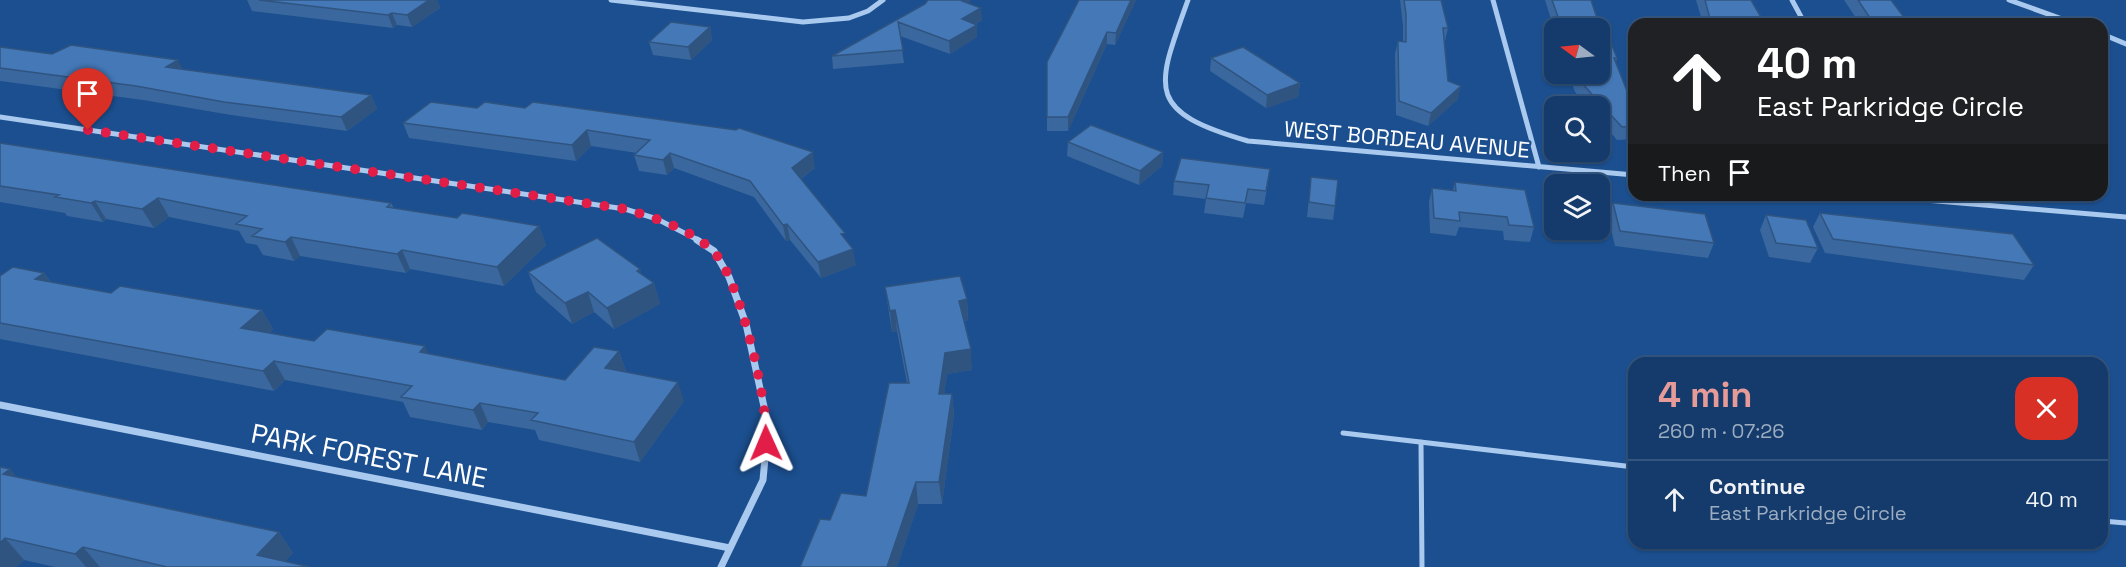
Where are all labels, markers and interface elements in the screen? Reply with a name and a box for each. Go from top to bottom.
north arrow [1544,18,1610,84]
map controls [1544,18,1610,240]
text: 40 m [1757,37,1857,90]
icon: ahead [1658,42,1736,120]
pin [62,68,113,130]
icon: arrive [71,77,104,110]
text: East Parkridge Circle [1757,89,2024,124]
button: search [1544,96,1610,162]
street label: WEST BORDEAU AVENUE [1283,114,1531,164]
icon: arrive [1723,156,1756,189]
text: Then [1658,159,1711,187]
button: layers [1544,174,1610,240]
text: 4 min [1658,372,1753,418]
button: close [2015,377,2078,440]
position arrow [734,411,798,475]
street label: PARK FOREST LANE [248,415,490,496]
text: 260 m · 07:26 [1658,418,1785,444]
text: Continue [1709,472,1805,500]
icon: ahead [1658,483,1691,516]
text: 40 m [2026,485,2078,513]
text: East Parkridge Circle [1709,500,1907,526]

